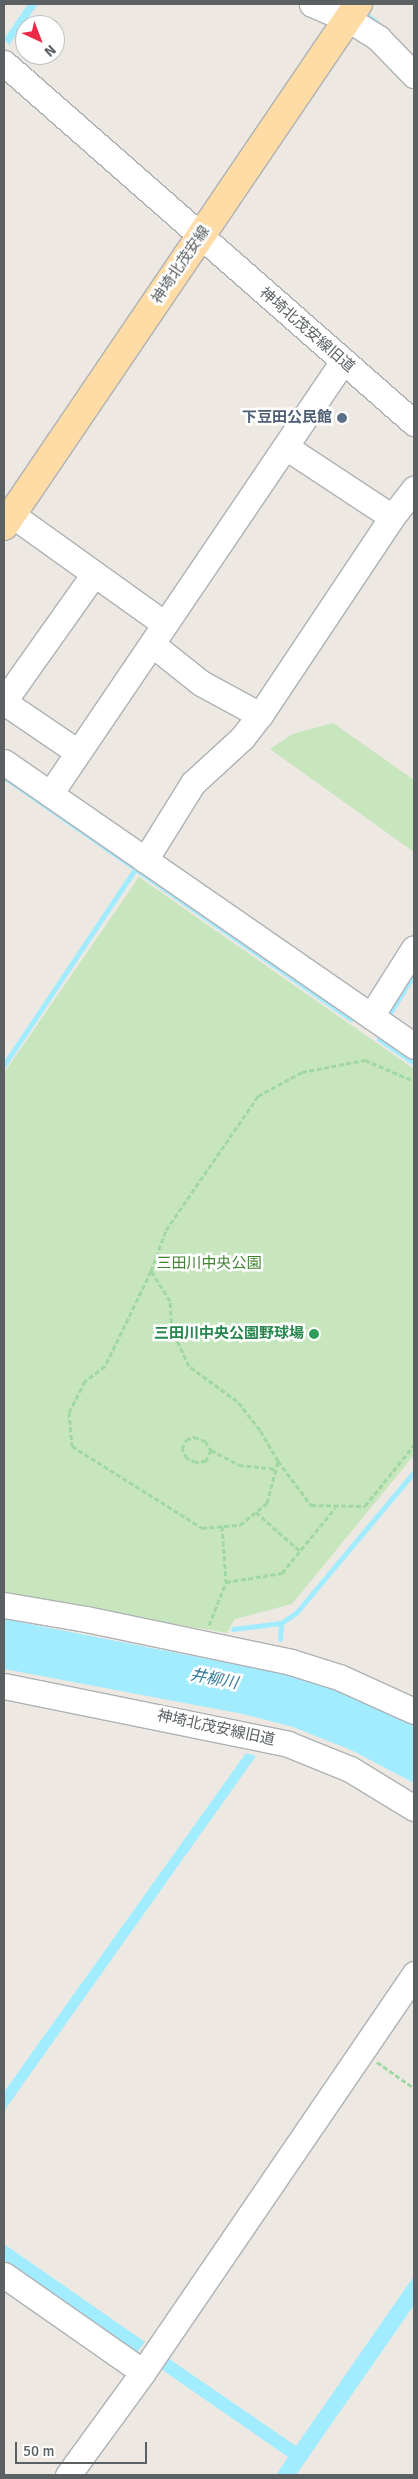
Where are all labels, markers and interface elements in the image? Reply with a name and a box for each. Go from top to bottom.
north arrow [15,15,65,65]
text: N [41,41,59,60]
street label: 神埼北茂安線 [148,223,214,307]
street label: 神埼北茂安線旧道 [256,284,358,376]
place label: 下豆田公民館 [242,409,332,427]
marker: 下豆田公民館 [336,412,348,424]
park label: 三田川中央公園 [157,1255,261,1273]
place label: 三田川中央公園野球場 [154,1325,304,1343]
marker: 三田川中央公園野球場 [308,1328,320,1340]
water label: 井柳川 [189,1665,239,1693]
street label: 神埼北茂安線旧道 [155,1707,277,1749]
scale bar [18,2432,150,2464]
text: 50 m [23,2442,54,2460]

